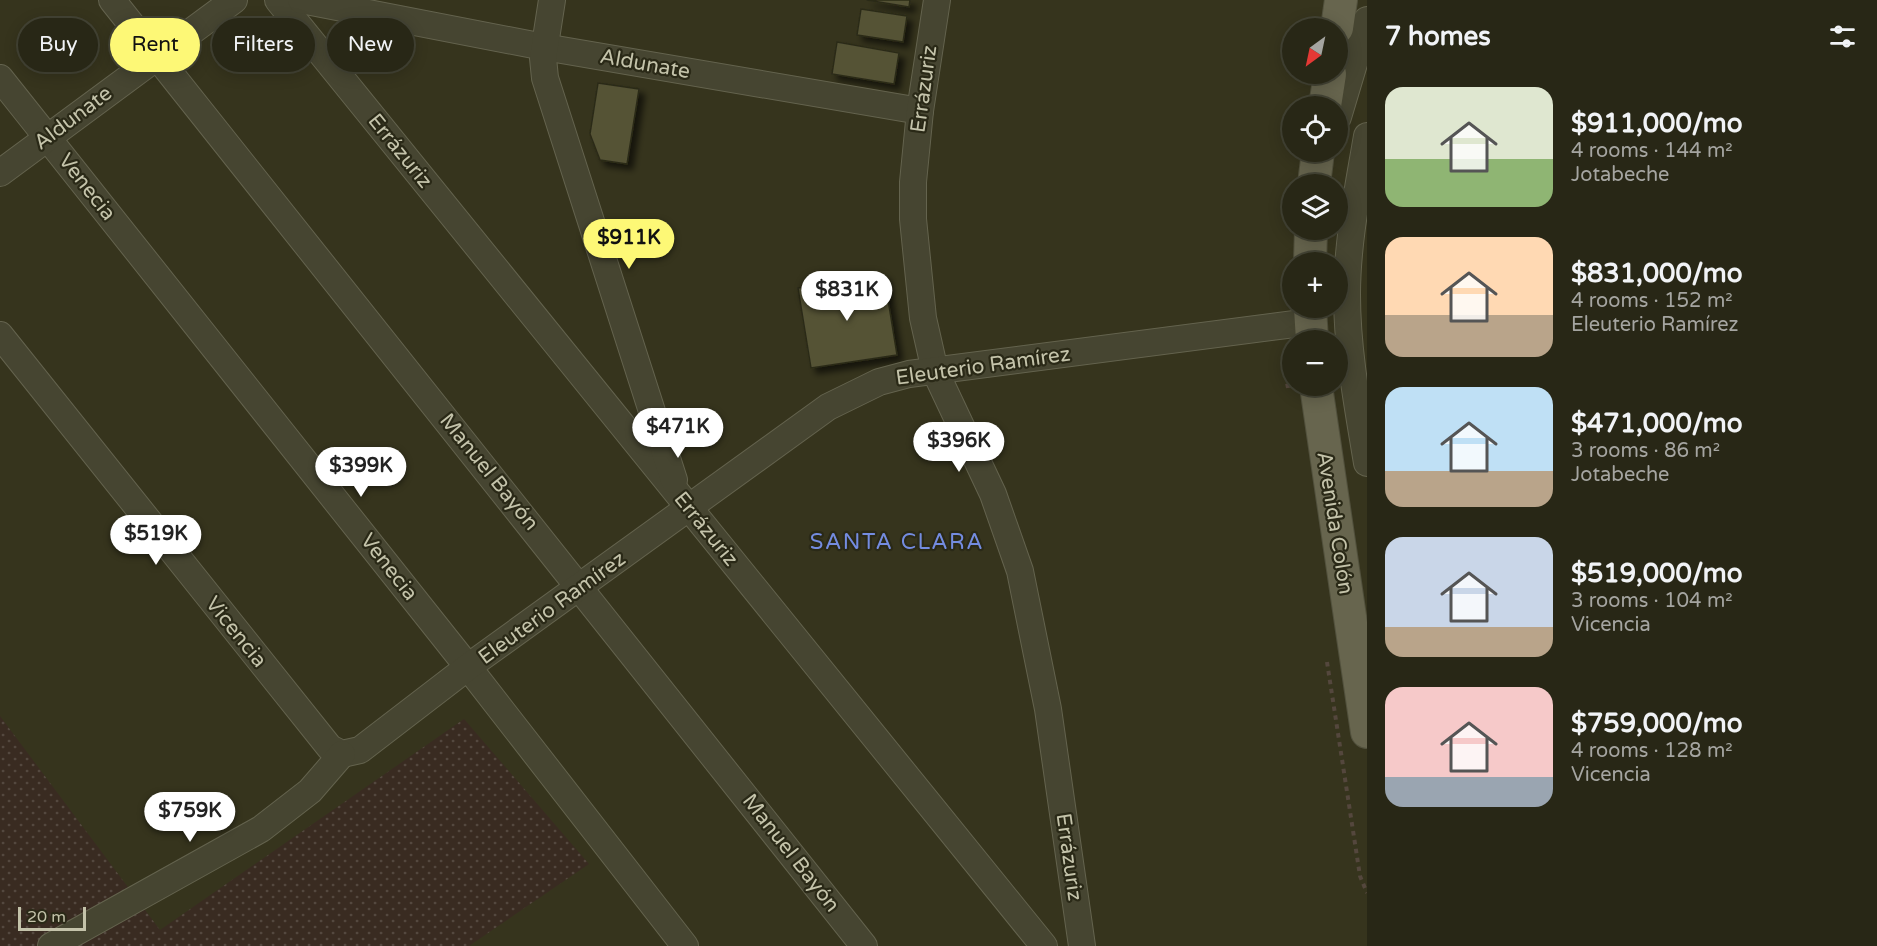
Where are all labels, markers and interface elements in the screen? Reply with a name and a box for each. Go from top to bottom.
chip: Buy [18,18,98,72]
chip: Rent [110,18,200,72]
chip: Filters [212,18,315,72]
chip: New [327,18,414,72]
north arrow [1282,18,1348,84]
map controls [1282,18,1348,396]
icon: filters [1826,20,1859,53]
text: 7 homes [1385,21,1491,52]
street label: Aldunate [598,44,692,84]
street label: Errázuriz [905,44,943,134]
street label: Aldunate [29,81,117,155]
button: locate [1282,96,1348,162]
text: $911,000/mo [1571,108,1743,139]
street label: Errázuriz [363,109,437,193]
icon: home [1433,111,1505,183]
text: 4 rooms · 144 m² [1571,139,1733,163]
street label: Venecia [53,148,121,226]
text: Jotabeche [1571,163,1669,187]
button: layers [1282,174,1348,240]
pin: $911K [587,219,671,270]
text: $911K [597,226,661,250]
button: + [1282,252,1348,318]
text: $831,000/mo [1571,258,1743,289]
icon: home [1433,261,1505,333]
pin: $831K [805,271,889,322]
text: $831K [815,278,879,302]
text: 4 rooms · 152 m² [1571,289,1733,313]
text: Eleuterio Ramírez [1571,313,1739,337]
button: − [1282,330,1348,396]
street label: Eleuterio Ramírez [894,341,1072,391]
pin: $471K [636,408,720,459]
text: $471,000/mo [1571,408,1743,439]
street label: Manuel Bayón [434,409,544,535]
icon: home [1433,411,1505,483]
text: $471K [646,415,710,439]
pin: $396K [917,422,1001,473]
text: $396K [927,429,991,453]
text: 3 rooms · 86 m² [1571,439,1720,463]
pin: $399K [319,447,403,498]
street label: Avenida Colón [1311,450,1359,596]
text: $399K [329,454,393,478]
text: Jotabeche [1571,463,1669,487]
street label: Errázuriz [669,487,743,571]
pin: $519K [114,515,198,566]
text: $519K [124,522,188,546]
street label: Venecia [355,528,423,606]
district label: SANTA CLARA [810,529,984,555]
street label: Eleuterio Ramírez [473,546,631,670]
text: $519,000/mo [1571,558,1743,589]
icon: home [1433,561,1505,633]
text: 3 rooms · 104 m² [1571,589,1733,613]
street label: Vicencia [200,592,272,672]
text: Vicencia [1571,613,1651,637]
text: $759,000/mo [1571,708,1743,739]
icon: home [1433,711,1505,783]
text: 4 rooms · 128 m² [1571,739,1733,763]
text: Vicencia [1571,763,1651,787]
street label: Manuel Bayón [737,789,845,917]
pin: $759K [148,792,232,843]
text: $759K [158,799,222,823]
street label: Errázuriz [1050,812,1088,902]
scale bar [18,904,86,932]
text: 20 m [27,907,66,927]

